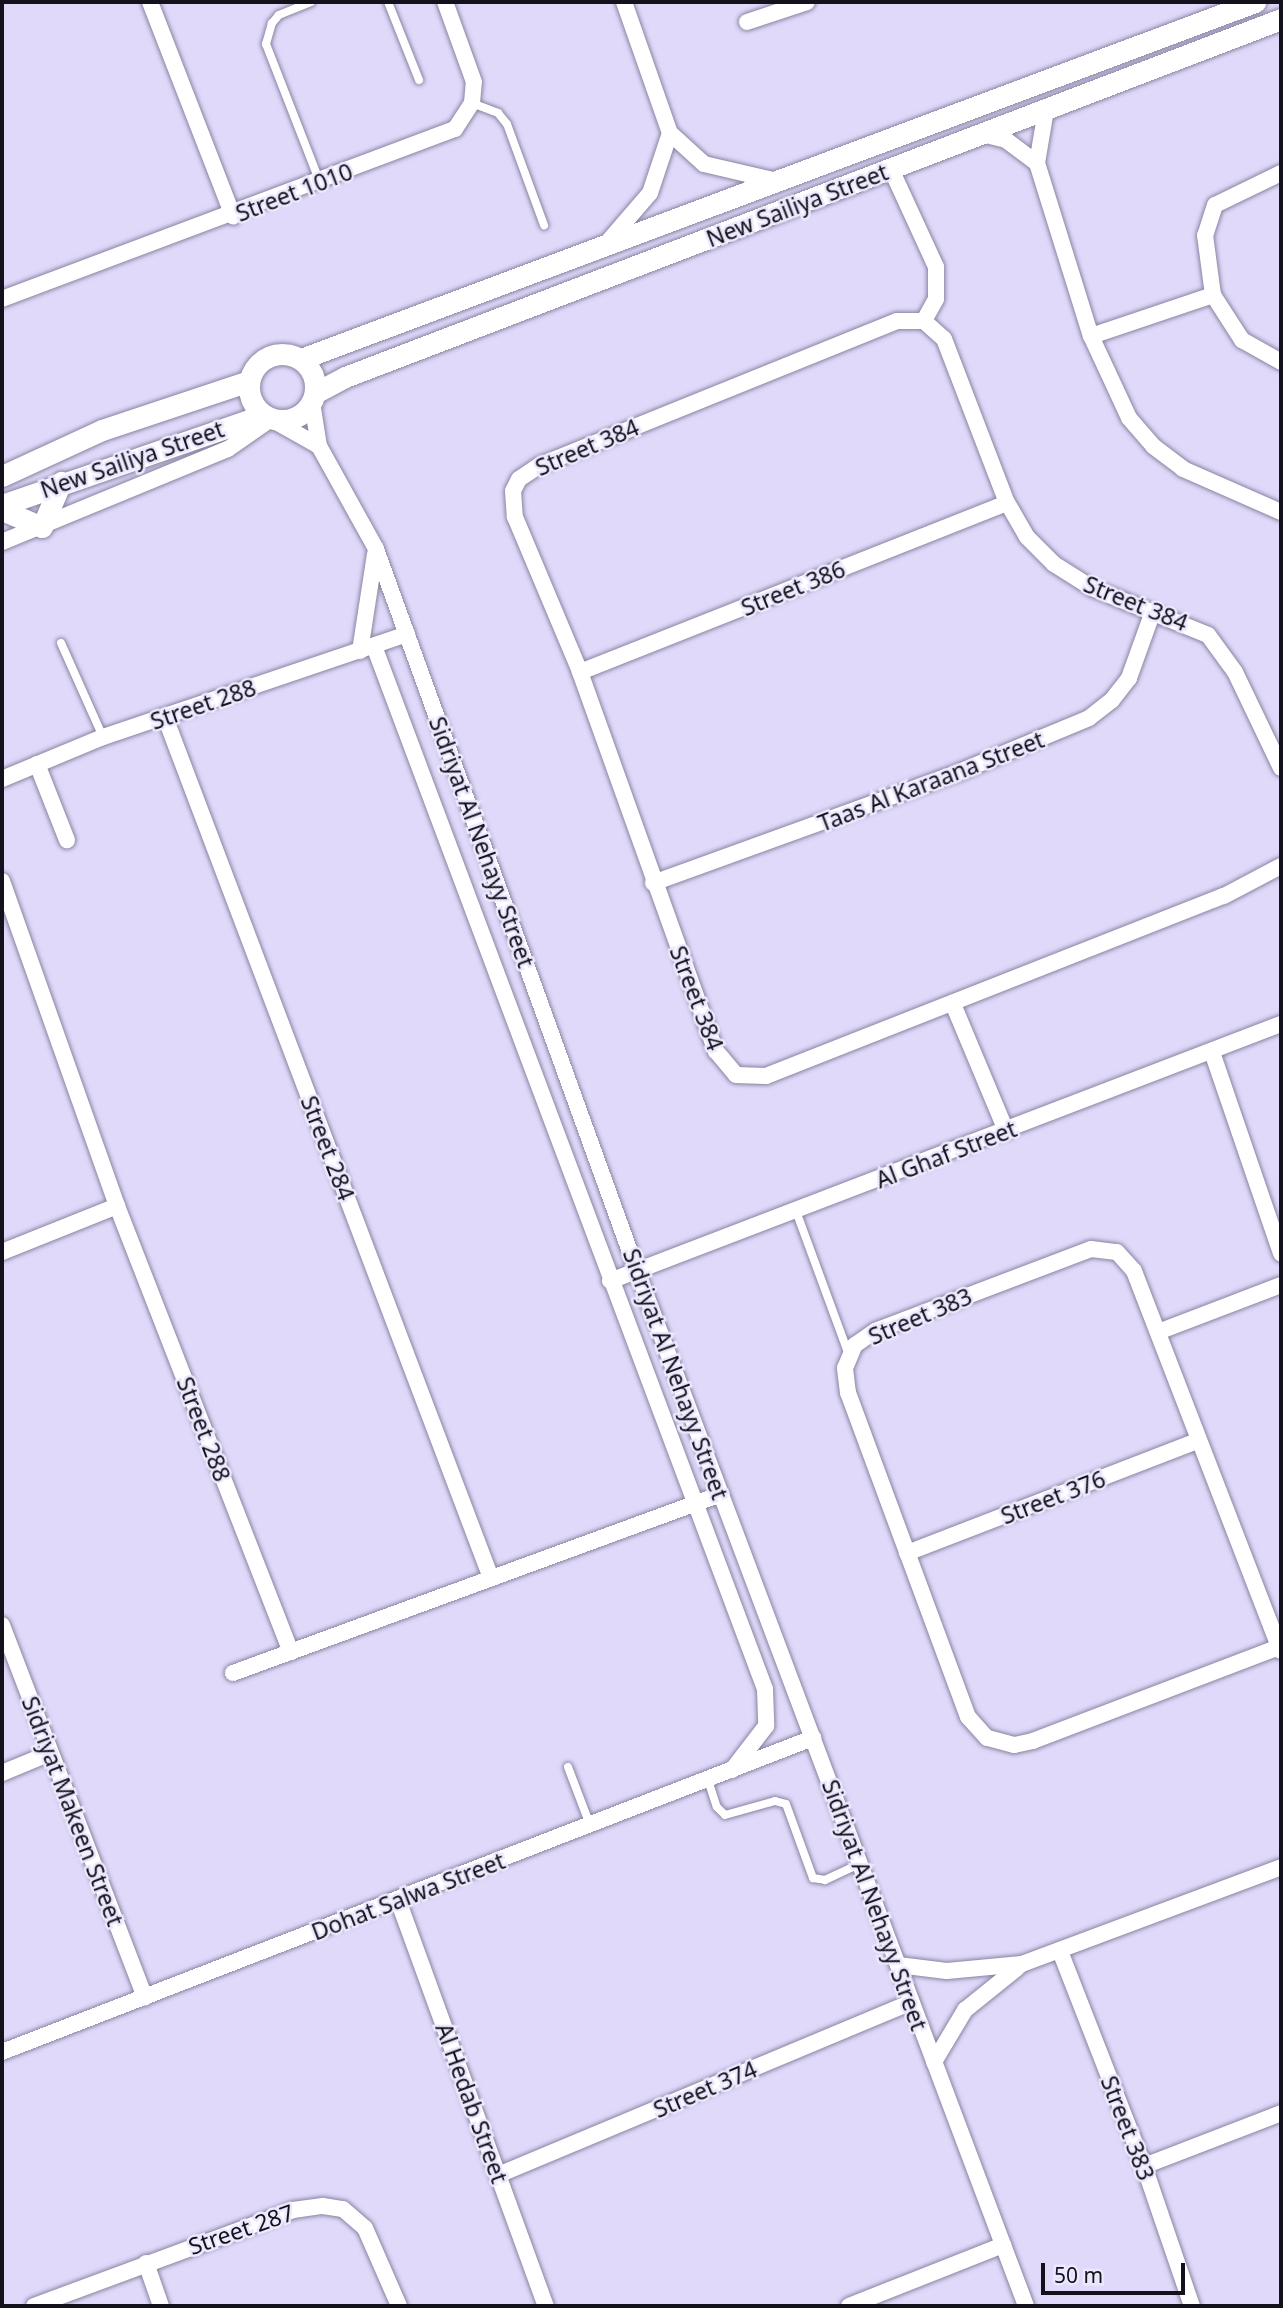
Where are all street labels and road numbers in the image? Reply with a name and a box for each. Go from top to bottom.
street label: Street 1010 [232,157,356,227]
street label: New Sailiya Street [702,158,892,252]
street label: Street 384 [531,413,643,481]
street label: New Sailiya Street [37,415,227,503]
street label: Street 386 [737,555,849,621]
street label: Street 384 [1080,570,1192,636]
street label: Street 288 [147,673,259,735]
street label: Sidriyat Al Nehayy Street [424,713,540,971]
street label: Taas Al Karaana Street [814,725,1048,837]
street label: Street 384 [664,942,730,1054]
street label: Street 284 [295,1092,361,1204]
street label: Al Ghaf Street [872,1114,1020,1194]
street label: Sidriyat Al Nehayy Street [618,1245,734,1503]
street label: Street 383 [864,1282,976,1350]
street label: Street 288 [171,1373,237,1485]
street label: Street 376 [997,1464,1109,1530]
street label: Sidriyat Makeen Street [16,1692,130,1930]
street label: Sidriyat Al Nehayy Street [817,1776,933,2034]
street label: Dohat Salwa Street [307,1846,509,1946]
street label: Al Hedab Street [430,2019,514,2187]
street label: Street 374 [649,2055,761,2123]
street label: Street 383 [1095,2072,1161,2184]
street label: Street 287 [185,2198,297,2260]

